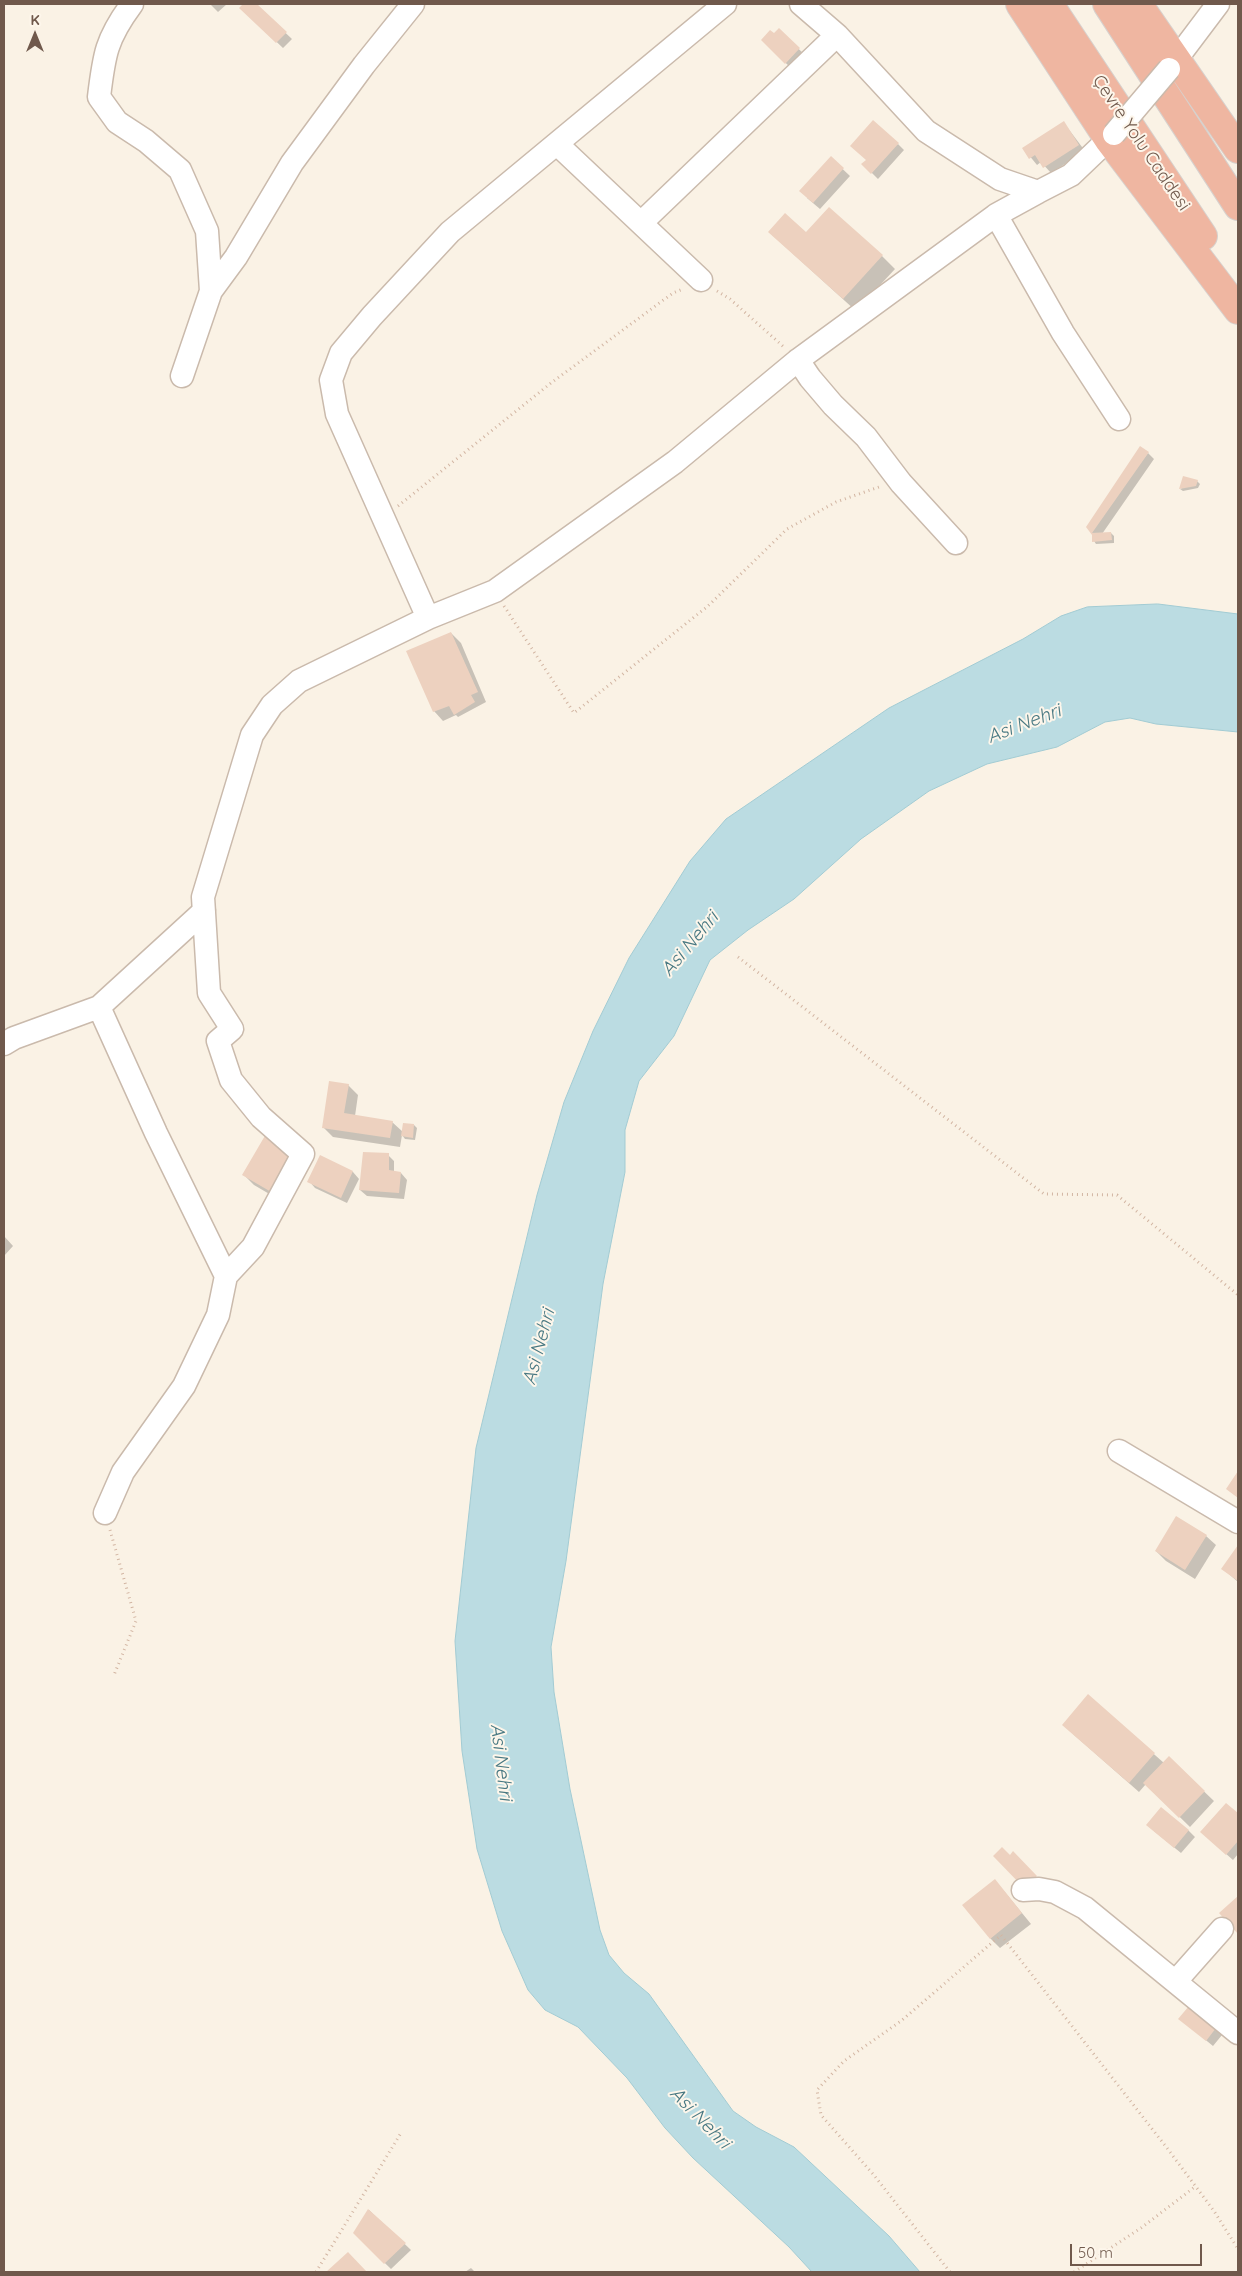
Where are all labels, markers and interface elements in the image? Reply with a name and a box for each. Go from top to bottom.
north arrow [10,10,60,60]
text: K [30,11,40,29]
street label: Çevre Yolu Caddesi [1088,71,1194,215]
water label: Asi Nehri [984,700,1064,748]
water label: Asi Nehri [656,907,724,981]
water label: Asi Nehri [518,1307,560,1387]
water label: Asi Nehri [485,1722,517,1802]
water label: Asi Nehri [665,2082,735,2154]
scale bar [1072,2234,1204,2266]
text: 50 m [1078,2243,1113,2262]

